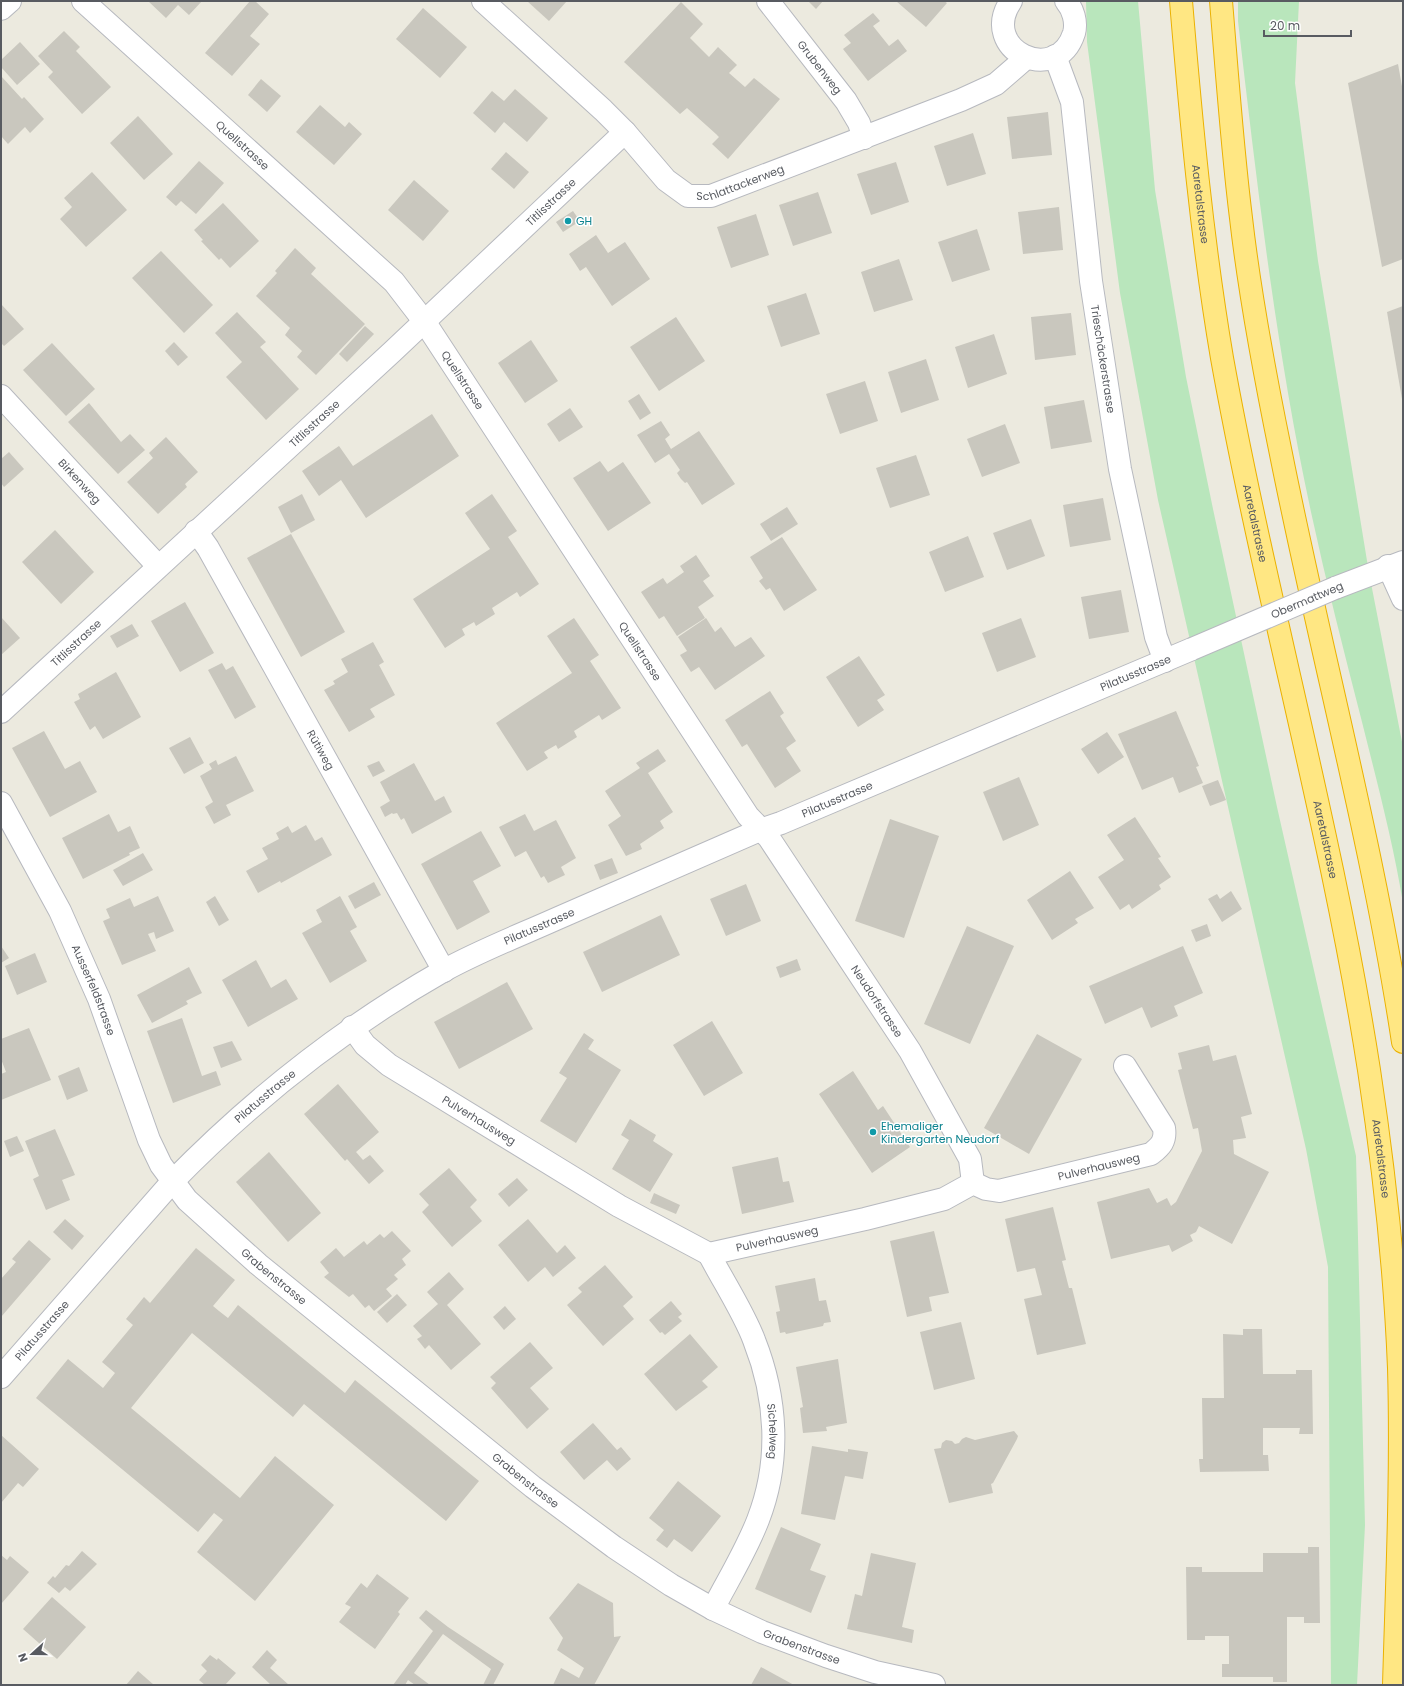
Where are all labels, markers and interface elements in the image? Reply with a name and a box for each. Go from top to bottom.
scale bar [1264,12,1351,38]
text: 20 m [1270,17,1300,34]
street label: Grubenweg [794,37,846,98]
street label: Quellstrasse [212,117,273,174]
street label: Schlattackerweg [696,161,786,204]
street label: Aaretalstrasse [1188,164,1213,245]
street label: Titlisstrasse [522,174,580,230]
place label: GH [576,213,592,229]
marker: GH [563,216,573,226]
street label: Trieschäckerstrasse [1087,304,1119,415]
street label: Quellstrasse [437,347,488,413]
street label: Titlisstrasse [286,396,343,451]
street label: Birkenweg [55,455,105,507]
street label: Aaretalstrasse [1239,483,1271,564]
street label: Obermattweg [1268,578,1346,622]
street label: Titlisstrasse [47,615,105,670]
street label: Quellstrasse [615,619,665,684]
street label: Pilatusstrasse [1098,651,1174,695]
street label: Rütiweg [303,727,338,773]
street label: Pilatusstrasse [799,777,875,821]
street label: Aaretalstrasse [1309,799,1342,880]
street label: Pilatusstrasse [501,904,577,949]
street label: Ausserfeldstrasse [68,942,119,1038]
street label: Neudorfstrasse [847,962,907,1040]
street label: Pilatusstrasse [231,1065,299,1127]
street label: Pulverhausweg [439,1091,519,1149]
place label: Ehemaliger Kindergarten Neudorf [881,1118,1000,1147]
street label: Aaretalstrasse [1368,1118,1394,1199]
marker: Ehemaliger Kindergarten Neudorf [868,1127,878,1137]
street label: Pulverhausweg [1056,1149,1142,1184]
street label: Pulverhausweg [734,1222,820,1256]
street label: Grabenstrasse [238,1244,310,1309]
street label: Pilatusstrasse [11,1297,73,1364]
street label: Sichelweg [763,1403,781,1460]
street label: Grabenstrasse [489,1449,563,1512]
street label: Grabenstrasse [761,1625,842,1668]
north arrow [12,1634,52,1674]
text: N [14,1651,32,1664]

